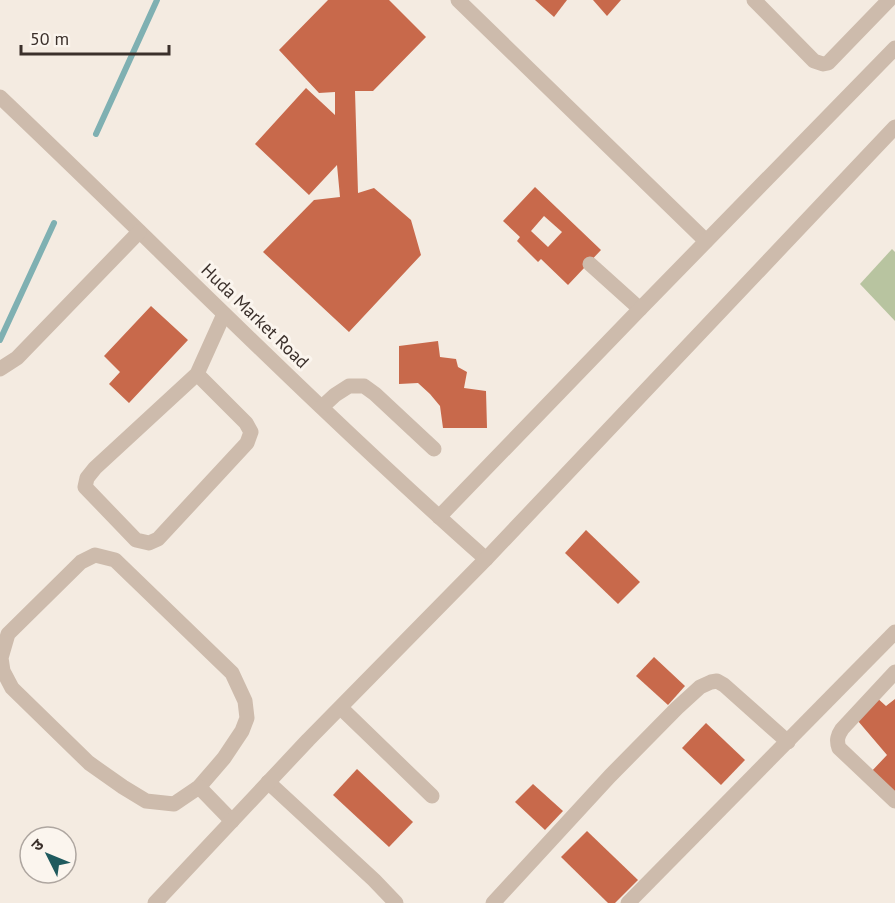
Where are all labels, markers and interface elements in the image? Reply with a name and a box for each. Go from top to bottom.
scale bar [21,18,170,56]
text: 50 m [30,27,69,50]
street label: Huda Market Road [197,258,314,373]
north arrow [18,825,78,885]
text: उ [27,834,48,855]

